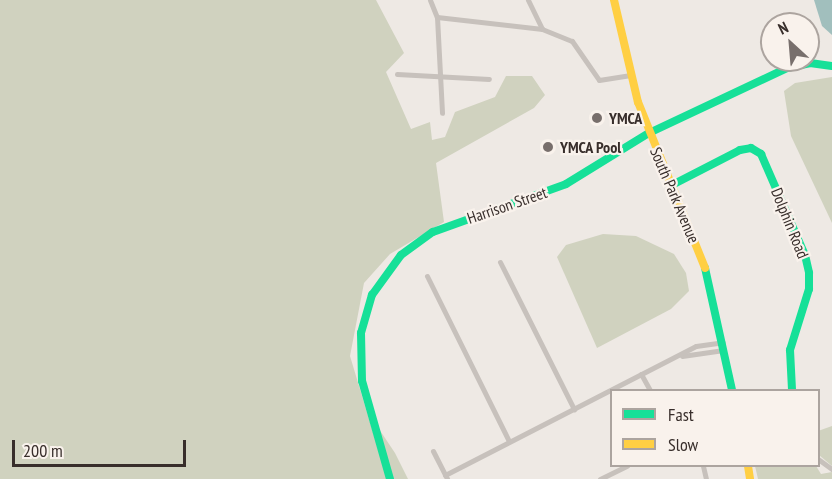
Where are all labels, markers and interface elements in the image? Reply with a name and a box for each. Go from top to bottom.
north arrow [760,12,820,72]
text: N [775,17,791,39]
place label: YMCA [609,108,642,128]
marker: YMCA [590,111,604,125]
place label: YMCA Pool [560,137,622,157]
marker: YMCA Pool [541,140,555,154]
street label: South Park Avenue [646,144,704,246]
street label: Harrison Street [465,182,549,228]
street label: Dolphin Road [767,185,813,261]
legend [610,389,820,467]
text: Fast [668,403,694,426]
scale bar [15,428,189,466]
text: Slow [668,433,698,456]
text: 200 m [23,439,63,462]

